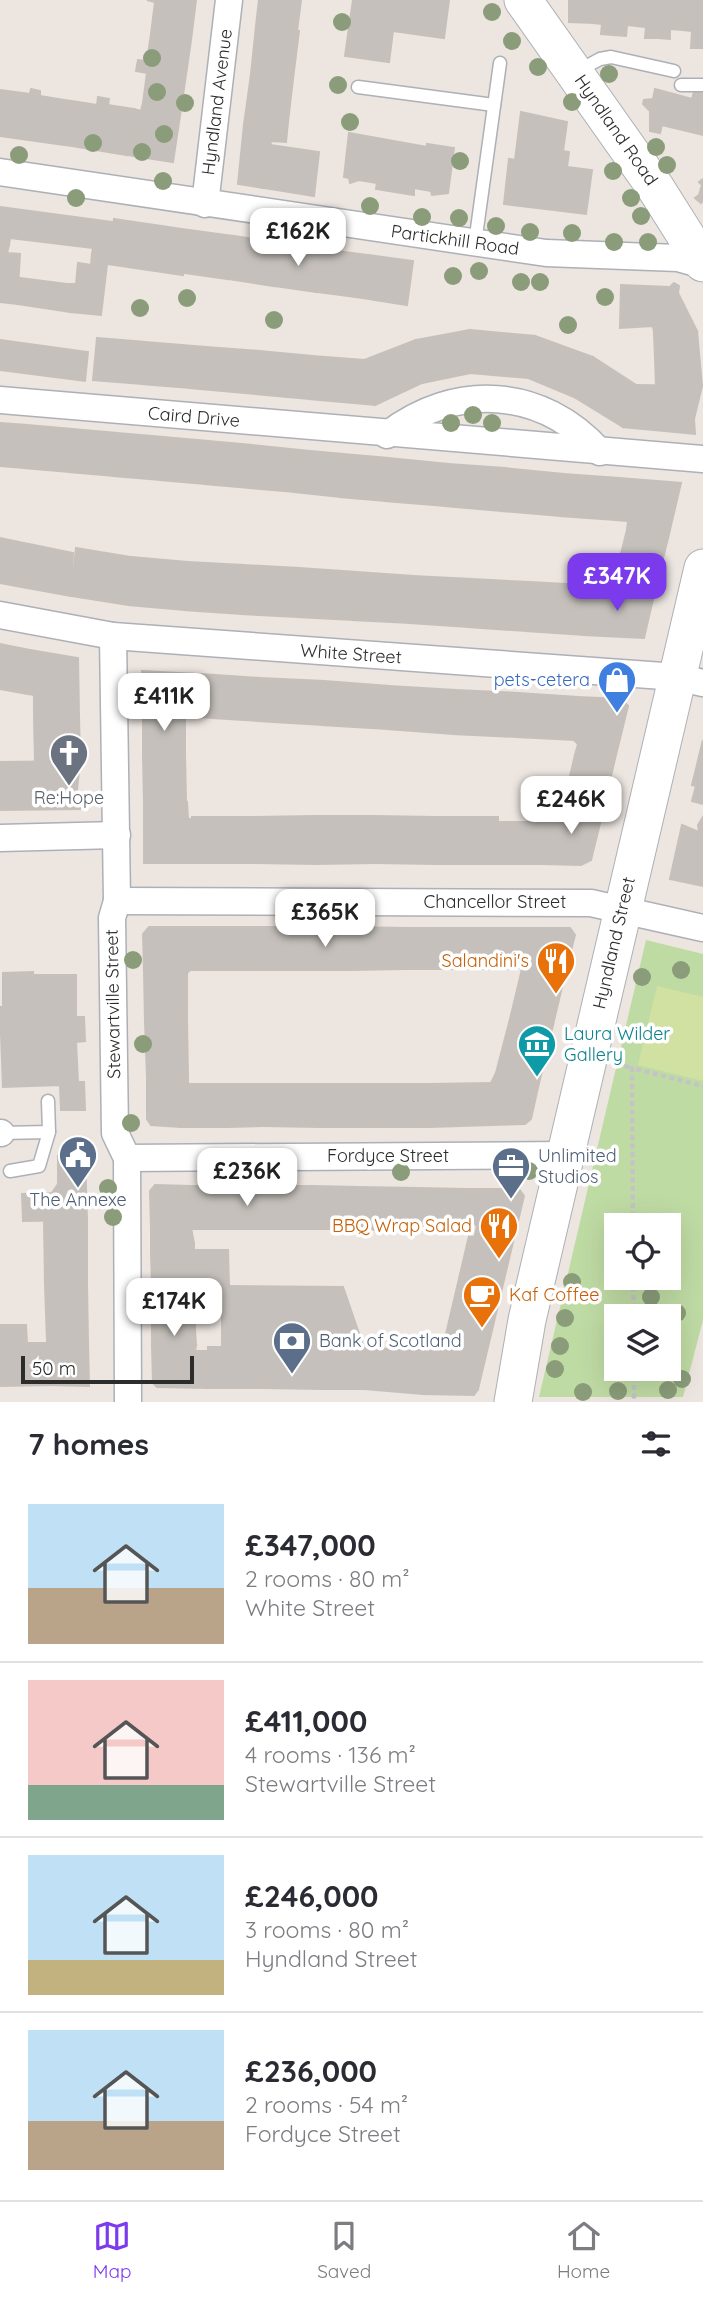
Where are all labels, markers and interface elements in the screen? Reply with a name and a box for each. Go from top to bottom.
street label: Hyndland Avenue [196,27,237,176]
street label: Hyndland Road [570,70,663,190]
pin: £162K [249,208,347,268]
text: £162K [266,216,330,245]
street label: Partickhill Road [389,219,521,260]
street label: Caird Drive [147,401,241,432]
pin: £347K [568,554,666,613]
text: £347K [583,561,651,590]
street label: White Street [299,638,403,669]
shop icon: pets-cetera [596,659,638,714]
place label: pets-cetera [494,668,590,691]
pin: £411K [115,674,213,733]
text: £411K [134,681,194,710]
church icon: Re:Hope [48,732,90,787]
pin: £246K [522,776,620,836]
text: £246K [537,784,605,813]
place label: Re:Hope [34,786,104,809]
street label: Hyndland Street [587,875,640,1011]
pin: £365K [276,890,374,949]
street label: Chancellor Street [424,890,566,913]
text: £365K [291,897,359,926]
street label: Stewartville Street [100,929,125,1079]
restaurant icon: Salandini's [535,940,577,995]
place label: Salandini's [442,949,529,972]
place label: Laura Wilder Gallery [564,1022,670,1066]
museum icon: Laura Wilder Gallery [516,1023,558,1078]
public building icon: The Annexe [57,1134,99,1189]
street label: Fordyce Street [327,1144,449,1167]
place label: Unlimited Studios [538,1144,617,1188]
office icon: Unlimited Studios [490,1145,532,1200]
pin: £236K [198,1148,296,1208]
text: £236K [213,1156,281,1185]
place label: The Annexe [29,1188,127,1211]
restaurant icon: BBQ Wrap Salad [478,1205,520,1260]
map controls [604,1213,681,1381]
button: locate [604,1213,681,1290]
place label: BBQ Wrap Salad [332,1214,472,1237]
cafe icon: Kaf Coffee [461,1274,503,1329]
pin: £174K [125,1278,223,1338]
place label: Kaf Coffee [509,1283,599,1306]
text: £174K [142,1286,206,1315]
button: layers [604,1304,681,1381]
bank icon: Bank of Scotland [271,1320,313,1375]
place label: Bank of Scotland [319,1329,462,1352]
scale bar [21,1353,194,1385]
text: 50 m [32,1356,76,1380]
text: 7 homes [28,1425,149,1463]
icon: filters [637,1425,675,1463]
text: £347,000 [245,1526,376,1564]
icon: home [84,1532,168,1616]
text: 2 rooms · 80 m² [245,1564,410,1593]
text: White Street [245,1593,375,1622]
text: £411,000 [245,1702,367,1740]
icon: home [84,1708,168,1792]
text: 4 rooms · 136 m² [245,1740,416,1769]
text: Stewartville Street [245,1769,436,1798]
text: £246,000 [245,1877,379,1915]
icon: home [84,1883,168,1967]
text: 3 rooms · 80 m² [245,1915,409,1944]
text: Hyndland Street [245,1944,417,1973]
text: £236,000 [245,2052,377,2090]
icon: home [84,2058,168,2142]
text: 2 rooms · 54 m² [245,2090,408,2119]
text: Fordyce Street [245,2119,401,2148]
tab: Map [93,2217,132,2283]
tab: Saved [317,2217,371,2283]
tab: Home [557,2217,610,2283]

